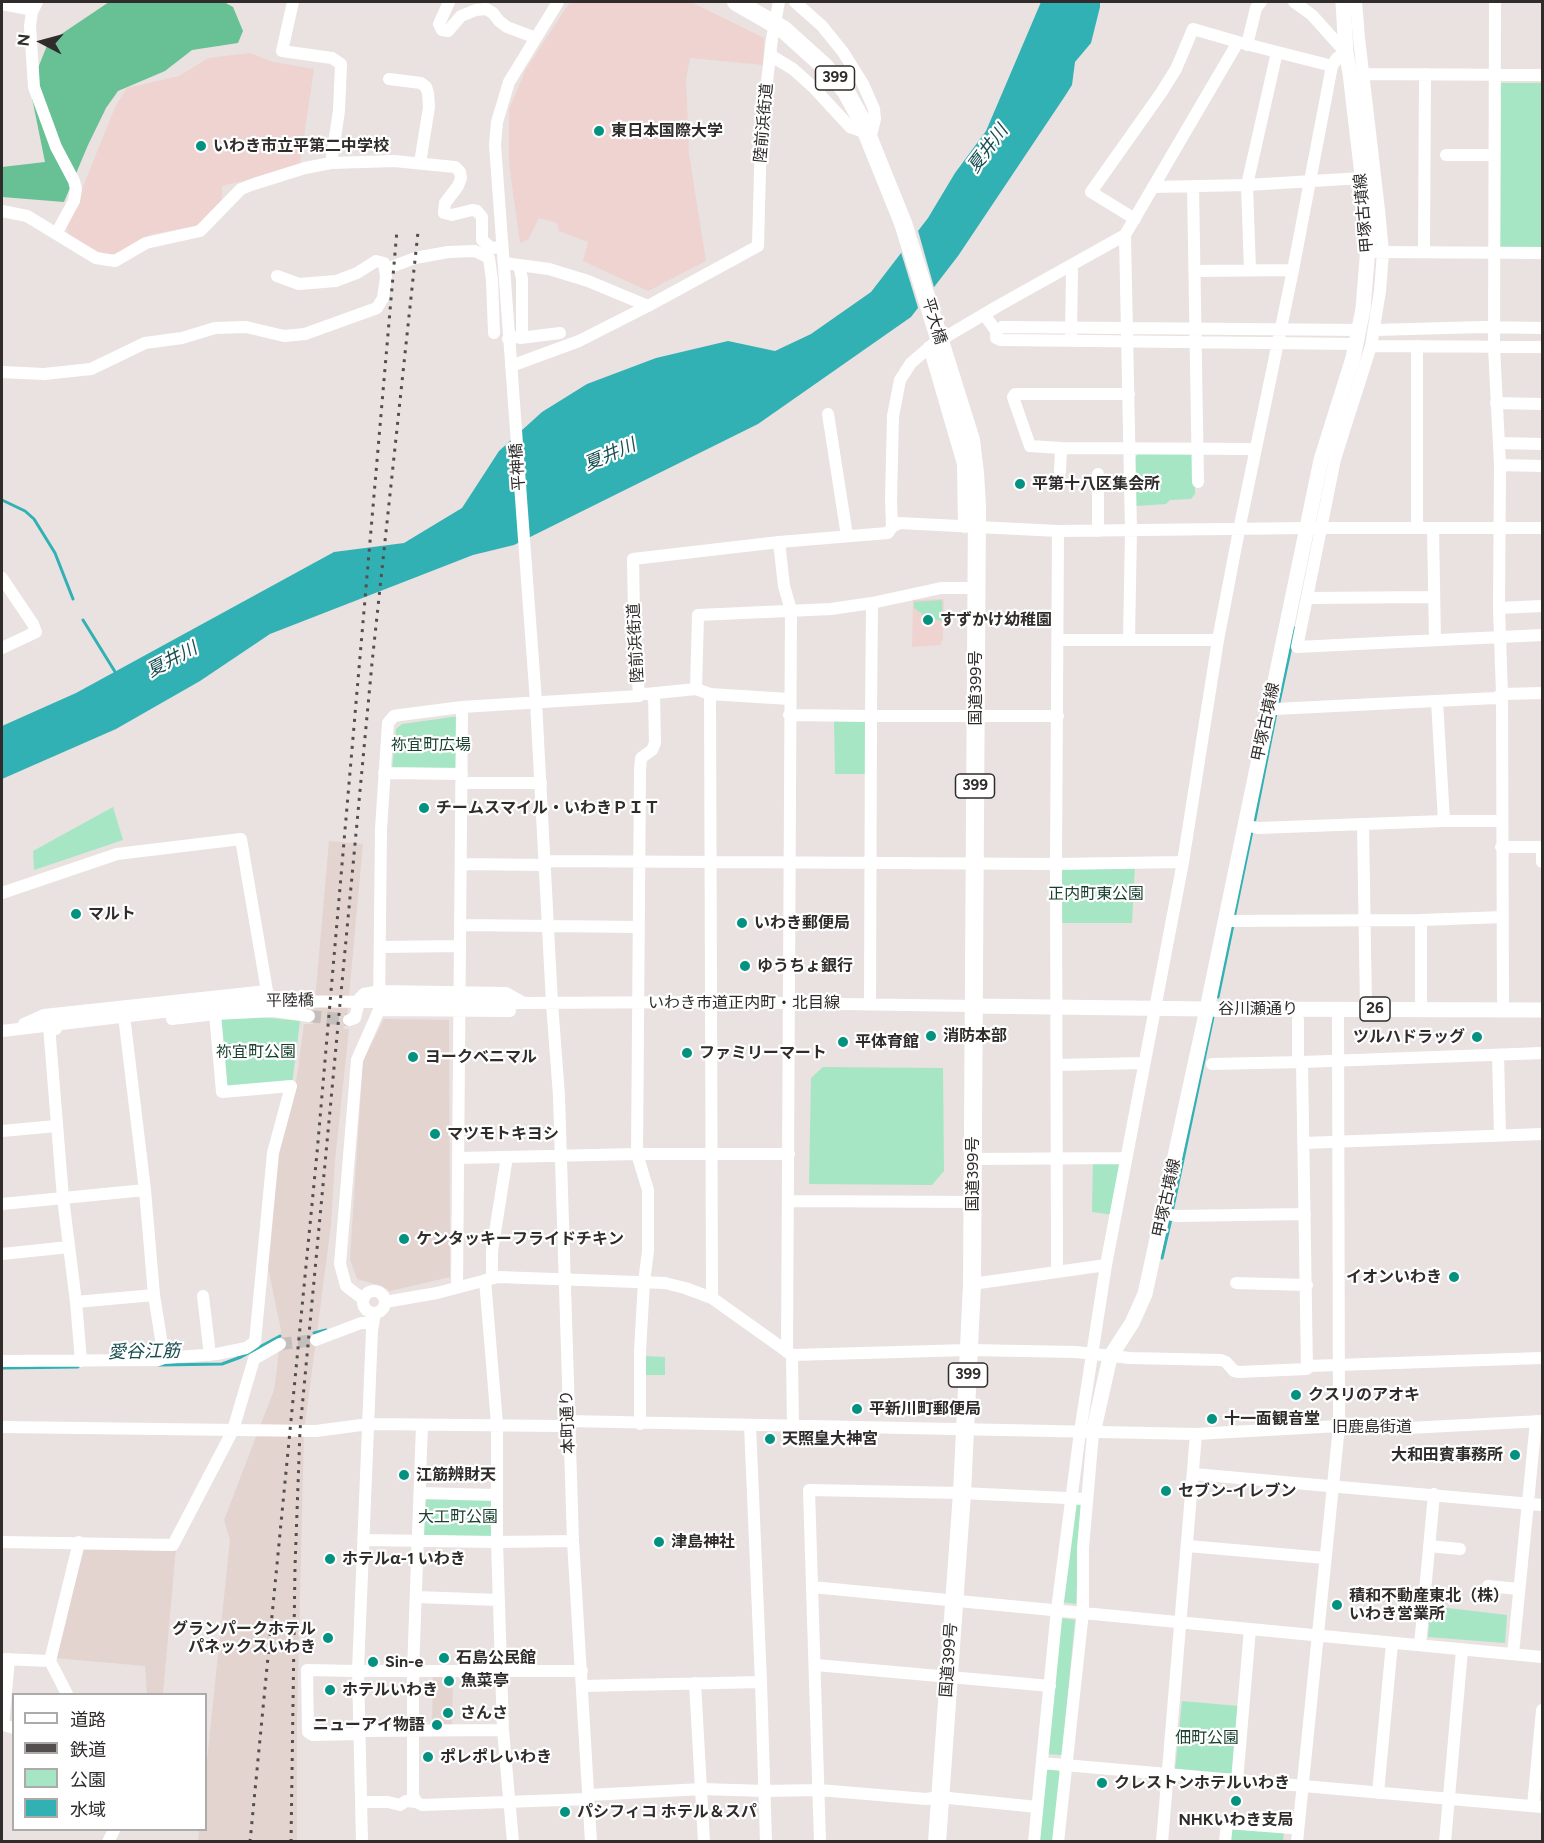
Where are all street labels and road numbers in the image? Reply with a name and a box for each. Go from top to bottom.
road number: 399 [816,66,854,90]
street label: 陸前浜街道 [751,82,777,164]
street label: 甲塚古墳線 [1351,172,1377,254]
street label: 平大橋 [918,295,950,347]
street label: 平神橋 [507,442,529,492]
street label: 陸前浜街道 [624,603,648,683]
street label: 国道399号 [966,651,986,725]
street label: 甲塚古墳線 [1248,681,1284,763]
road number: 399 [956,774,994,798]
street label: 平陸橋 [266,991,314,1011]
street label: いわき市道正内町・北目線 [648,993,840,1013]
road number: 26 [1360,997,1390,1021]
street label: 谷川瀬通り [1218,999,1298,1019]
street label: 国道399号 [963,1137,983,1211]
street label: 甲塚古墳線 [1149,1157,1185,1239]
road number: 399 [948,1363,988,1387]
street label: 本町通り [557,1390,579,1454]
street label: 旧鹿島街道 [1332,1417,1412,1437]
street label: 国道399号 [937,1622,961,1698]

